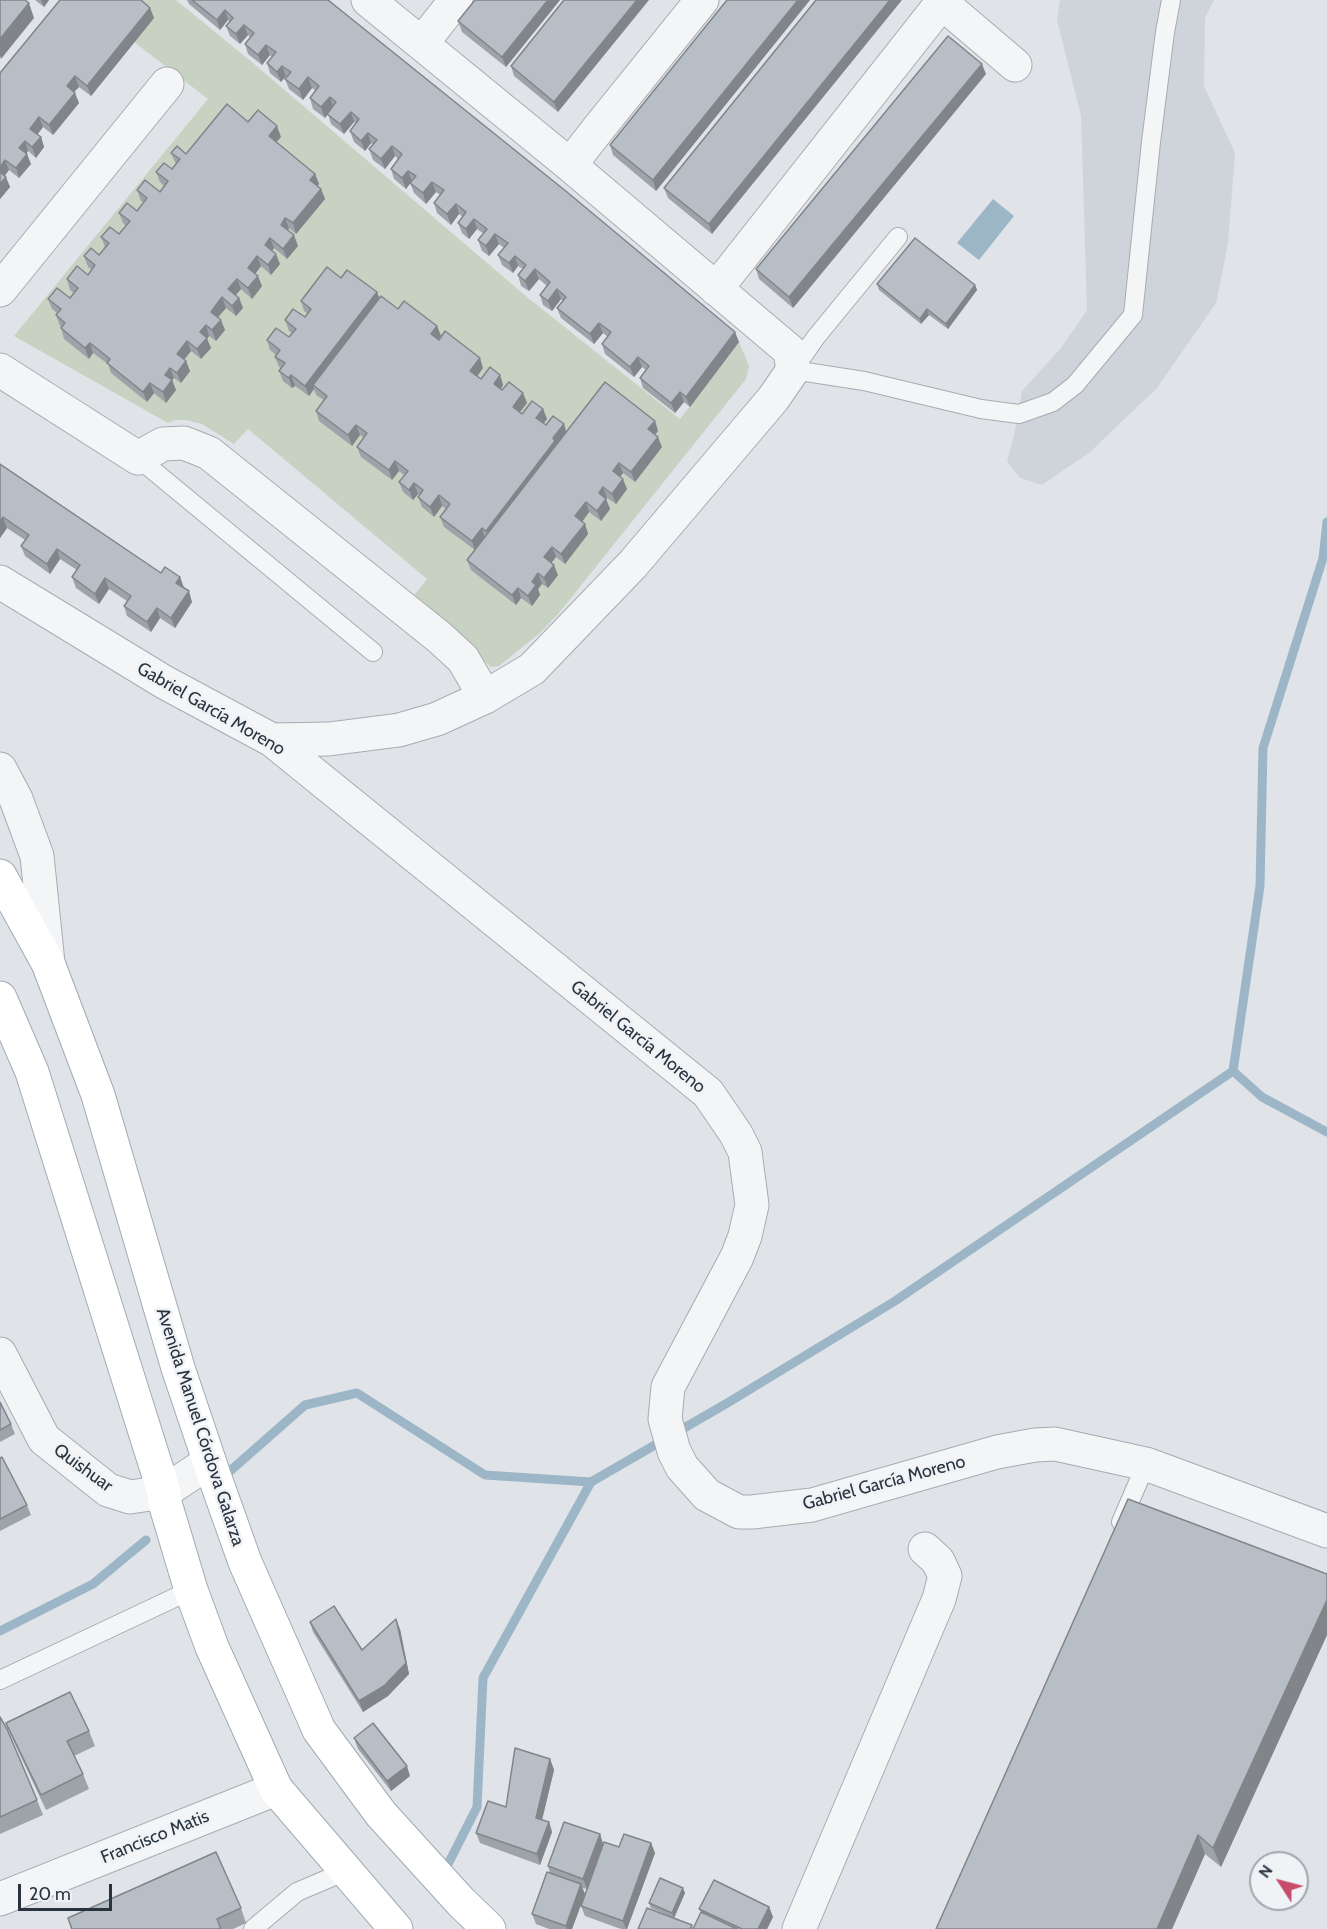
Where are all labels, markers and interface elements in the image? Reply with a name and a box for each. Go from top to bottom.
street label: Gabriel García Moreno [133,658,289,760]
street label: Gabriel García Moreno [566,976,710,1098]
street label: Avenida Manuel Córdova Galarza [151,1305,249,1549]
street label: Quishuar [49,1439,117,1497]
street label: Gabriel García Moreno [800,1451,968,1515]
street label: Francisco Matis [98,1806,212,1868]
north arrow [1249,1851,1309,1911]
text: N [1255,1861,1277,1881]
scale bar [21,1872,116,1910]
text: 20 m [29,1883,71,1905]

